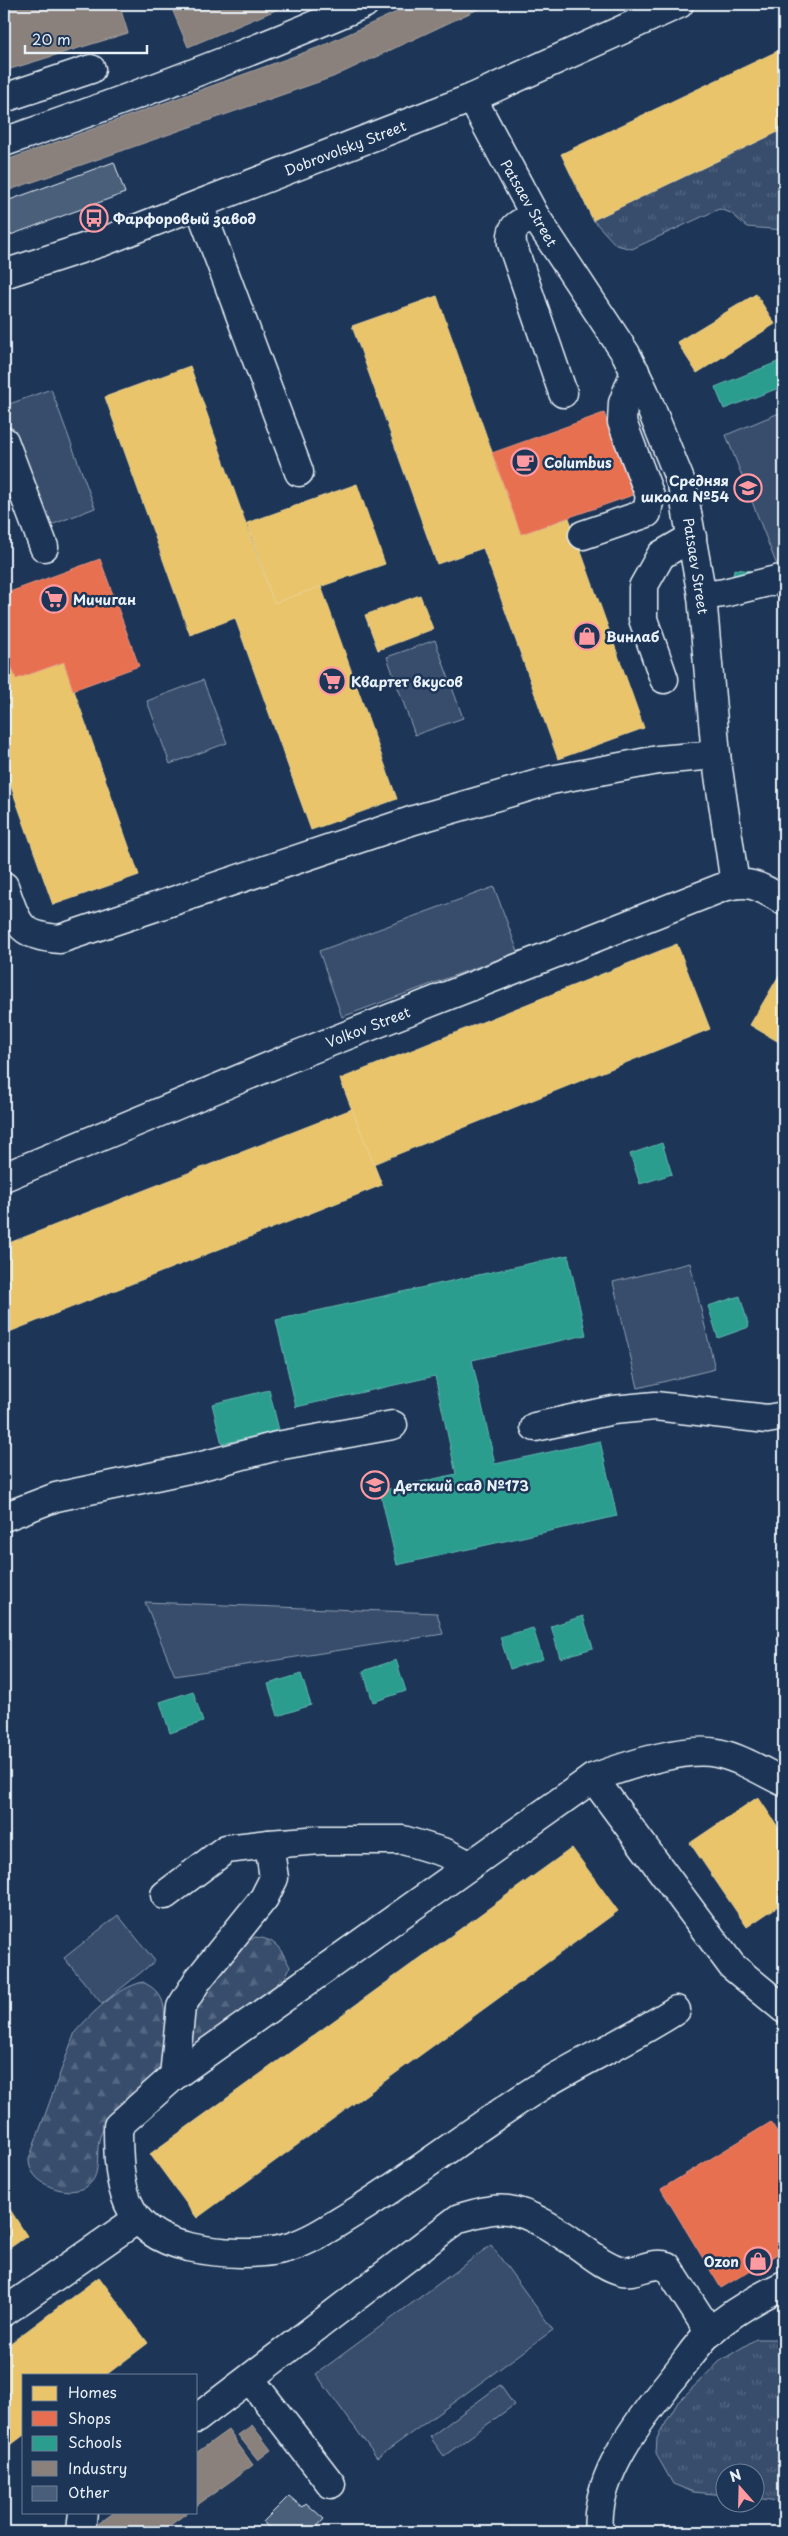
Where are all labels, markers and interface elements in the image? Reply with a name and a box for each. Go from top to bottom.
scale bar [25,22,148,54]
text: 20 m [32,27,71,50]
street label: Dobrovolsky Street [281,115,409,181]
street label: Patsaev Street [496,156,563,251]
bus stop icon: Фарфоровый завод [79,203,109,233]
place label: Фарфоровый завод [113,208,257,229]
cafe icon: Columbus [510,447,540,477]
place label: Columbus [544,452,612,473]
place label: Средняя школа №54 [641,470,729,507]
school or university icon: Средняя школа №54 [733,473,763,503]
street label: Patsaev Street [678,516,714,616]
supermarket icon: Мичиган [39,584,69,614]
place label: Мичиган [73,589,136,610]
shop icon: Винлаб [572,621,602,651]
place label: Винлаб [606,626,660,647]
supermarket icon: Квартет вкусов [317,666,347,696]
place label: Квартет вкусов [351,671,463,692]
street label: Volkov Street [323,1001,413,1053]
school or university icon: Детский сад №173 [360,1470,390,1500]
place label: Детский сад №173 [393,1475,529,1496]
shop icon: Ozon [743,2246,773,2276]
place label: Ozon [704,2251,739,2272]
legend [22,2374,198,2514]
text: Homes [68,2380,117,2403]
text: Shops [68,2406,111,2429]
text: Schools [68,2430,122,2453]
text: Industry [68,2456,127,2479]
north arrow [716,2464,766,2514]
text: N [727,2464,744,2487]
text: Other [68,2480,109,2503]

